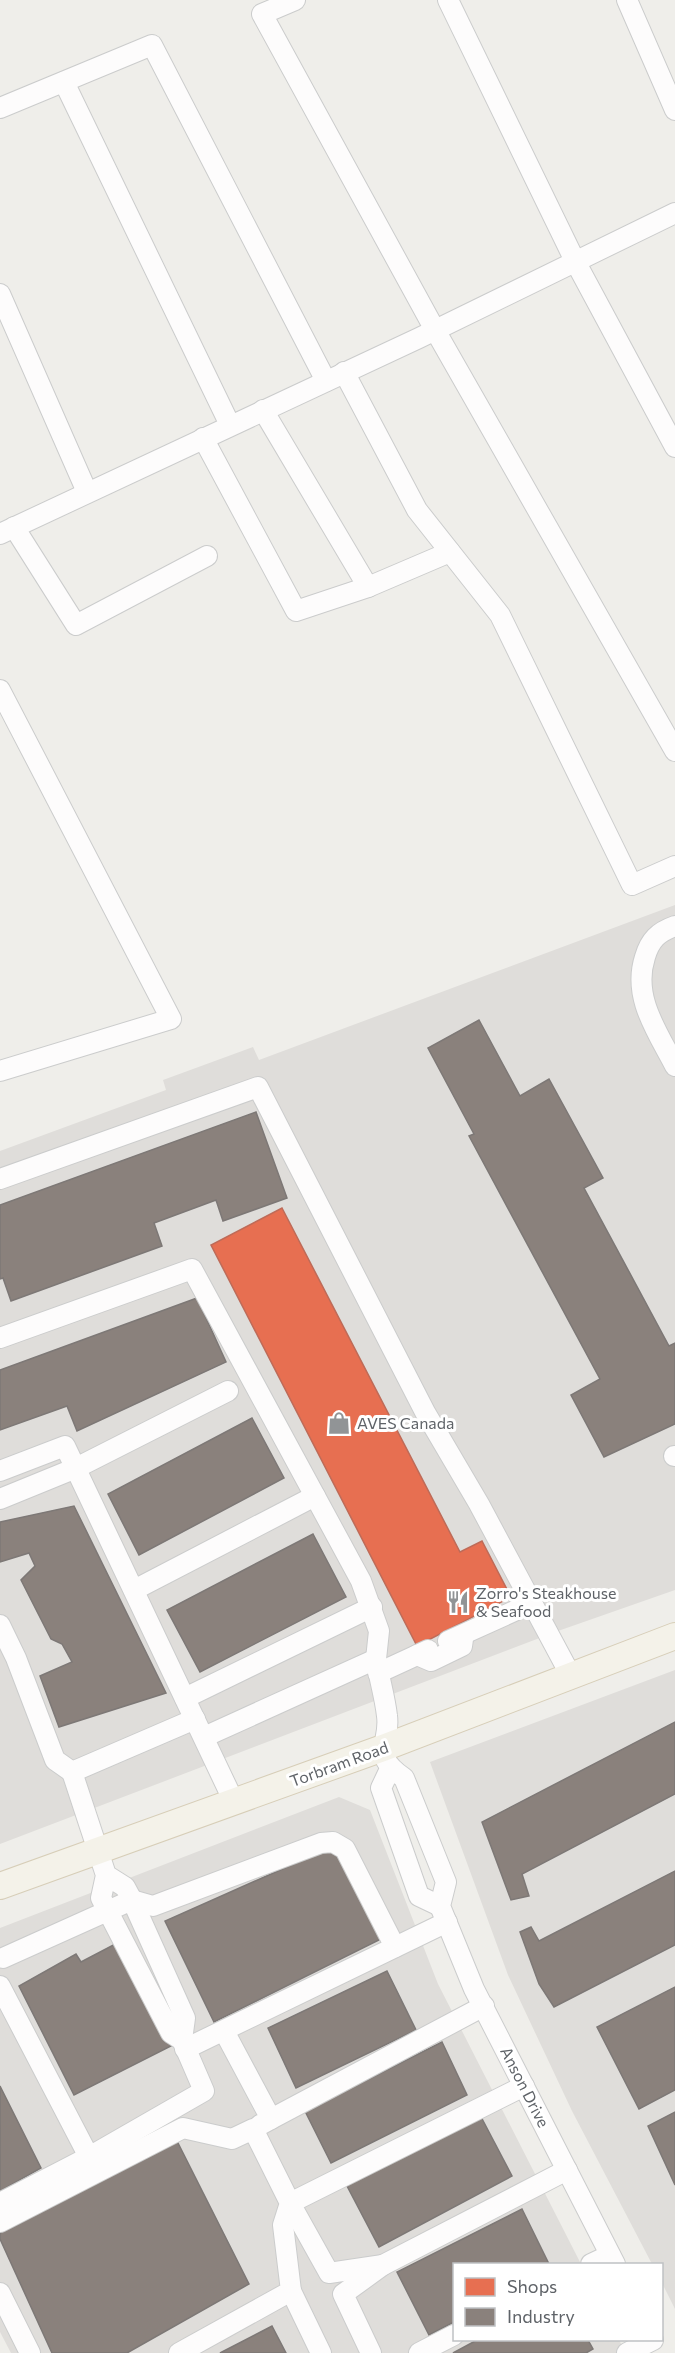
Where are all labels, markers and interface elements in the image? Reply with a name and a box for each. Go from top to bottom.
shop icon: AVES Canada [326,1410,352,1436]
place label: AVES Canada [357,1413,454,1432]
place label: Zorro's Steakhouse & Seafood [476,1583,616,1620]
restaurant icon: Zorro's Steakhouse & Seafood [445,1589,471,1615]
street label: Torbram Road [287,1737,391,1790]
street label: Anson Drive [497,2043,554,2130]
legend [453,2263,663,2341]
text: Shops [507,2275,557,2297]
text: Industry [507,2305,575,2327]

